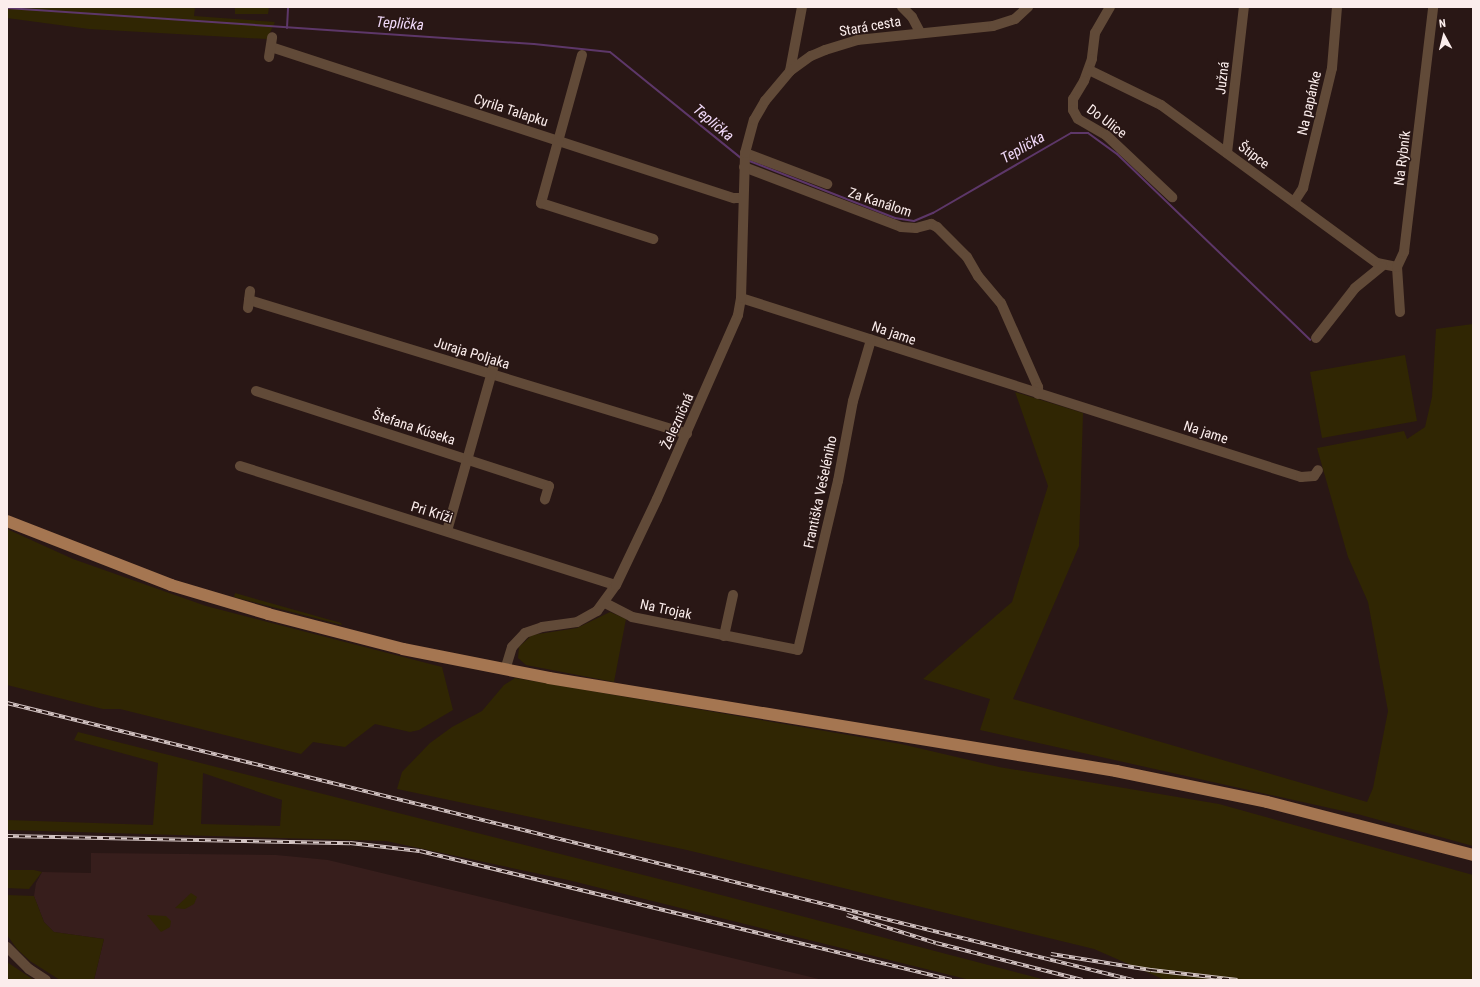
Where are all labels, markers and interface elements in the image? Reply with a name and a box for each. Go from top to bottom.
street label: Stará cesta [838,12,902,40]
water label: Teplička [376,13,424,35]
north arrow [1424,16,1464,56]
text: N [1438,17,1447,30]
street label: Južná [1212,61,1232,95]
street label: Na papánke [1293,69,1325,137]
street label: Cyrila Talapku [472,90,550,130]
water label: Teplička [689,101,737,145]
street label: Do Ulice [1084,101,1130,141]
water label: Teplička [998,128,1048,168]
street label: Na Rybník [1390,130,1414,186]
street label: Štipce [1235,138,1273,172]
street label: Za Kanálom [846,184,914,220]
street label: Na jame [870,318,918,348]
street label: Juraja Poljaka [432,334,512,372]
street label: Železničná [657,390,697,452]
street label: Štefana Kúseka [371,406,457,448]
street label: Na jame [1182,417,1230,447]
street label: Františka Vešeléniho [800,434,840,550]
street label: Pri Kríži [409,498,455,526]
street label: Na Trojak [638,595,694,623]

